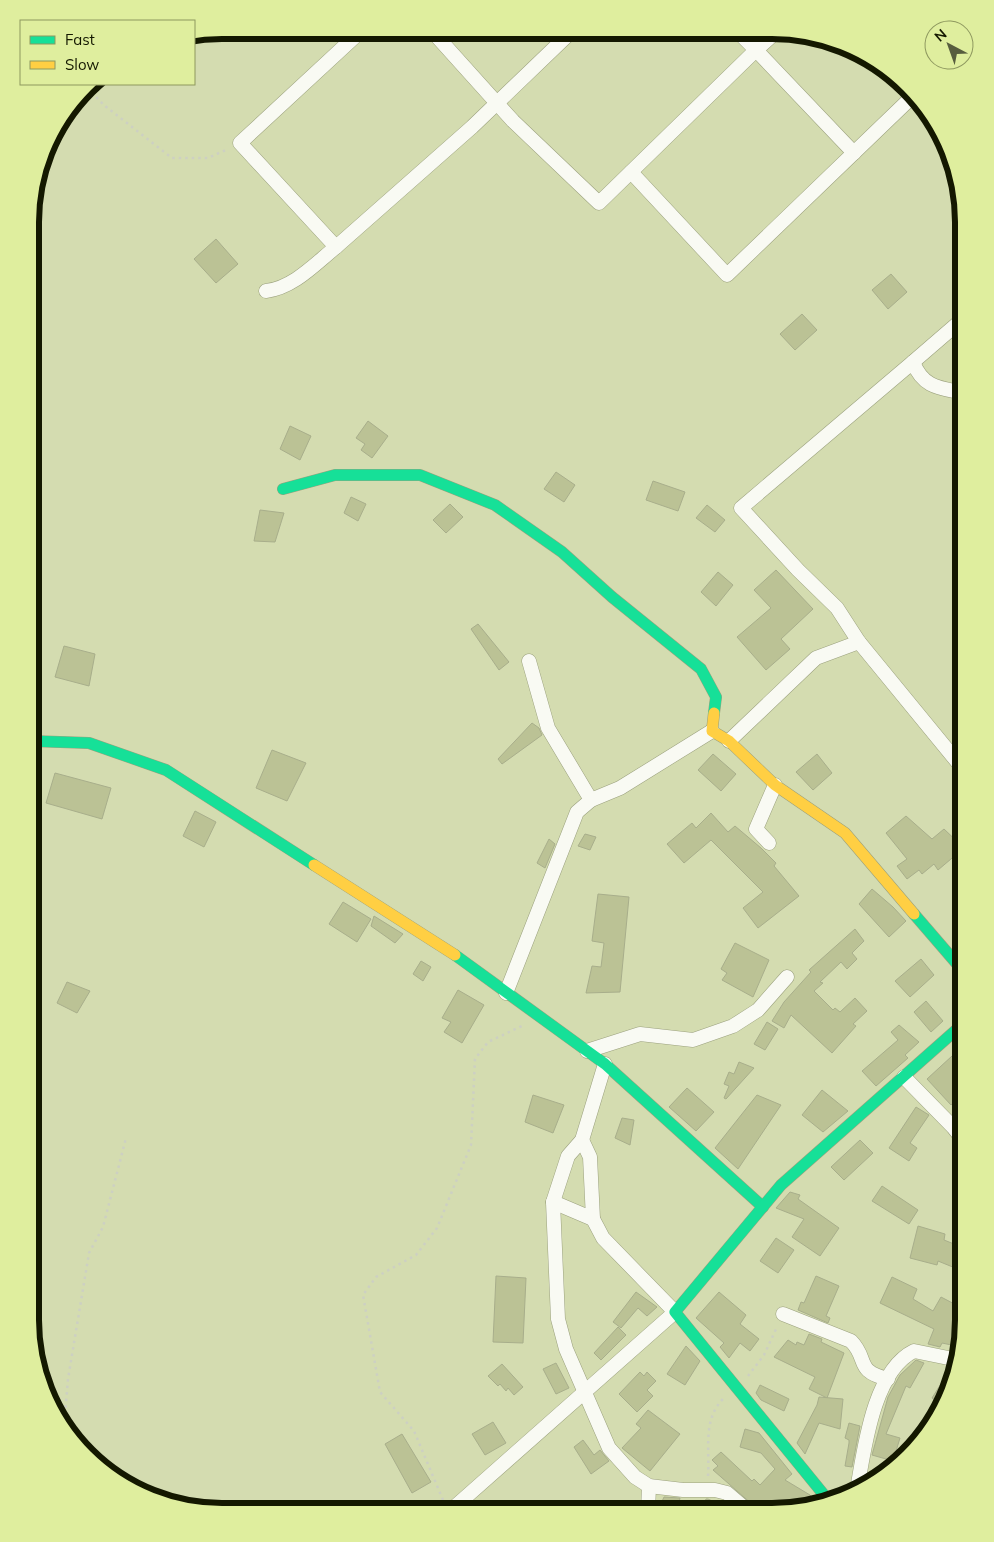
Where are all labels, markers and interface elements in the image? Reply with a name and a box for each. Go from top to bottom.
legend [20,20,195,85]
north arrow [924,20,974,70]
text: N [931,25,950,45]
text: Fast [65,30,95,49]
text: Slow [65,55,99,74]

